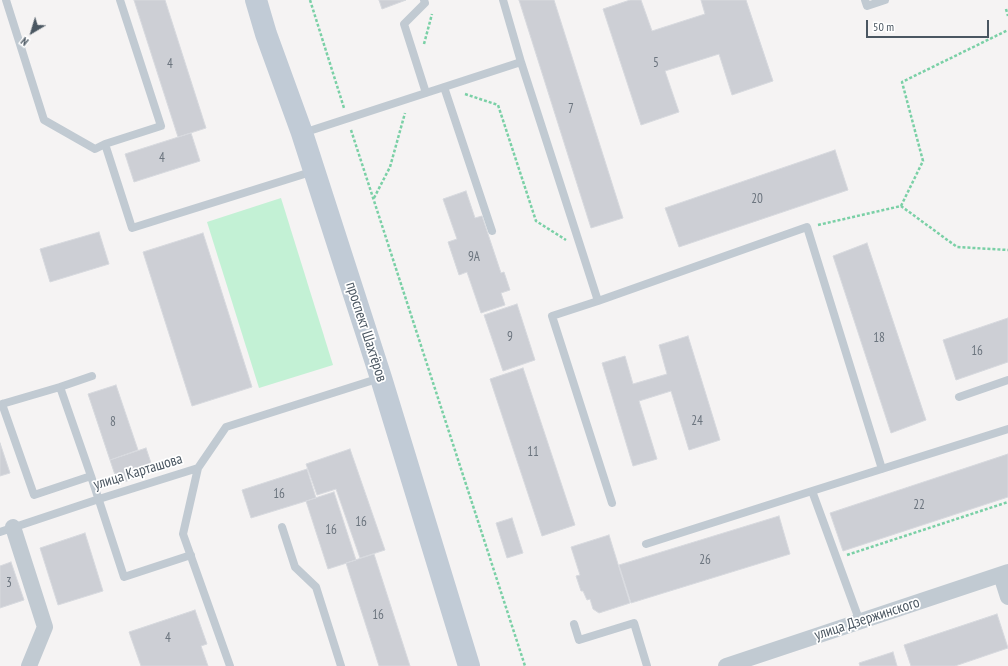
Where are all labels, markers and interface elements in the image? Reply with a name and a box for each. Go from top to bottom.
north arrow [12,12,52,52]
scale bar [868,12,991,38]
text: 50 m [873,19,894,34]
text: N [18,34,31,49]
house number: 5 [653,55,659,71]
house number: 4 [167,56,173,72]
house number: 7 [568,101,574,117]
house number: 4 [159,150,165,166]
house number: 20 [751,191,763,207]
house number: 9А [468,249,480,265]
street label: проспект Шахтёров [341,280,391,384]
house number: 9 [507,329,513,345]
house number: 18 [873,330,885,346]
house number: 16 [971,343,983,359]
house number: 24 [691,413,703,429]
house number: 8 [110,414,116,430]
house number: 11 [527,444,539,460]
street label: улица Карташова [91,450,185,494]
house number: 16 [273,486,285,502]
house number: 22 [913,497,925,513]
house number: 16 [355,514,367,530]
house number: 16 [325,522,337,538]
house number: 26 [699,552,711,568]
house number: 3 [6,575,12,591]
street label: улица Дзержинского [812,594,922,644]
house number: 16 [372,607,384,623]
house number: 4 [165,630,171,646]

